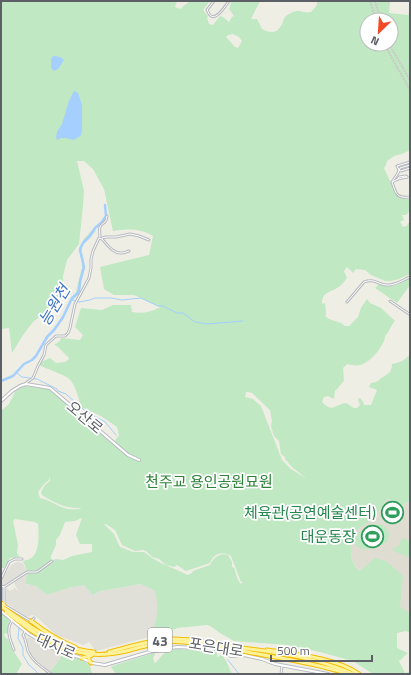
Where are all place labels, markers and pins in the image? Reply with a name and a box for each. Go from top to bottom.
sports icon: 체육관(공연예술센터) [379,499,405,525]
place label: 체육관(공연예술센터) [244,501,376,524]
sports icon: 대운동장 [359,523,385,549]
place label: 대운동장 [301,525,356,548]

